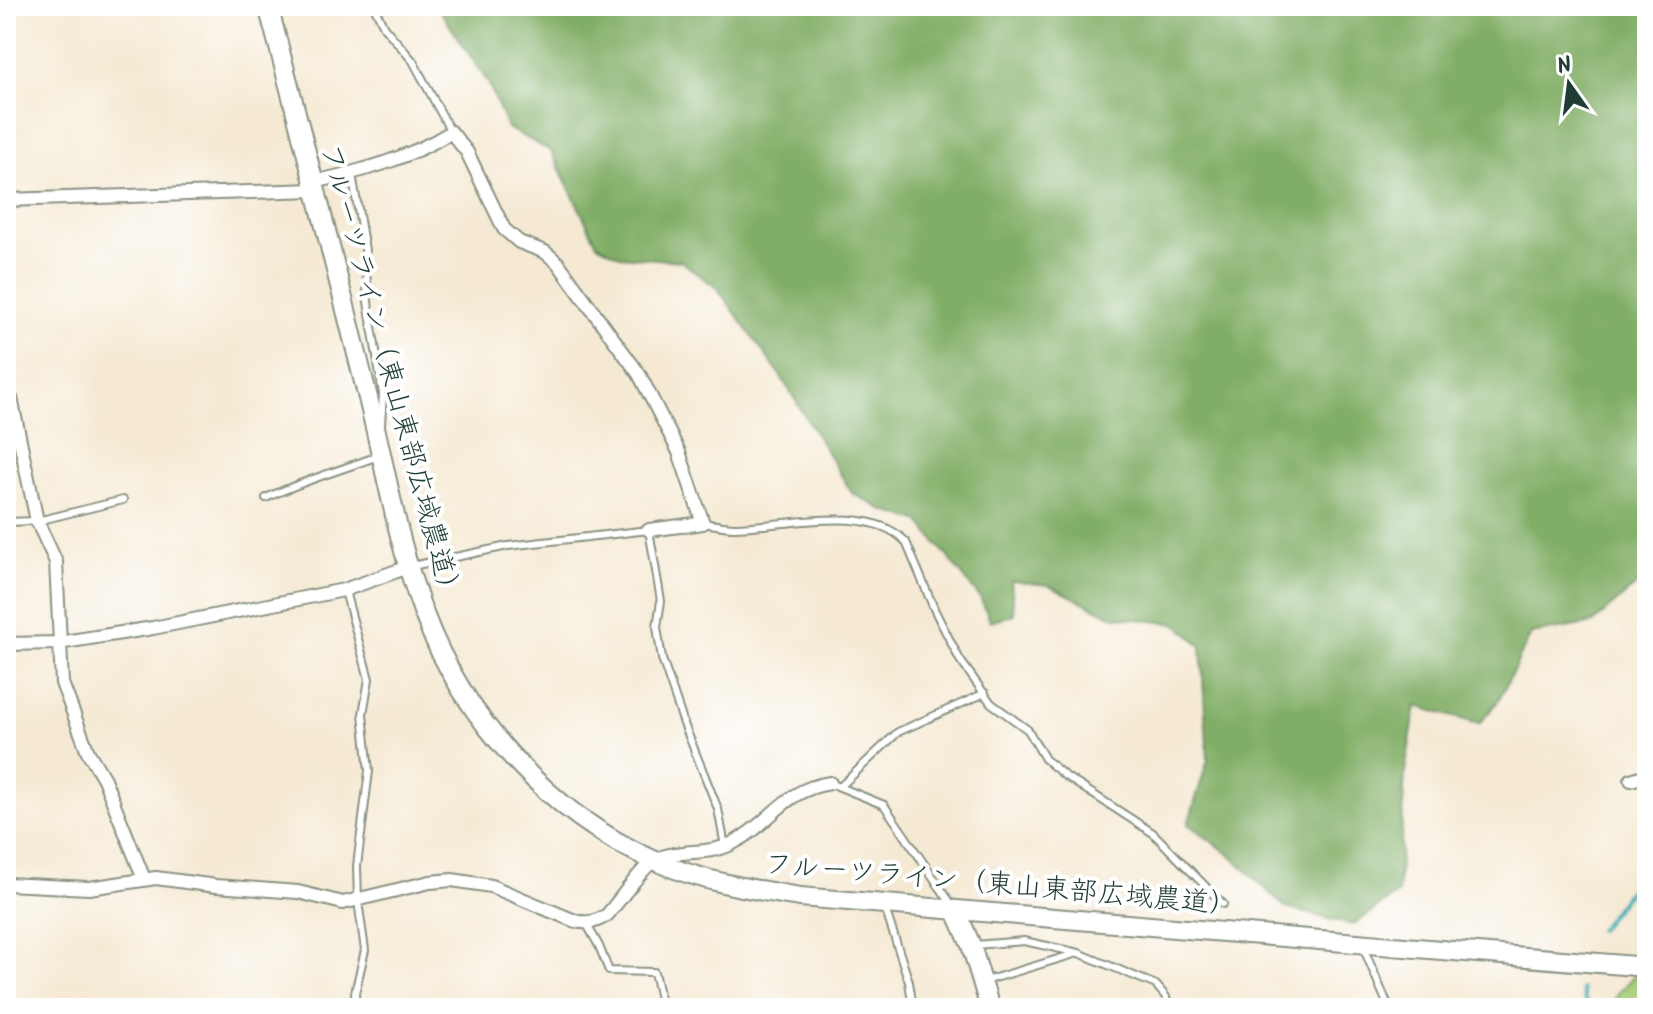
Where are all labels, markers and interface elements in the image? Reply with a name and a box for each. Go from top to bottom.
north arrow [1529,44,1609,124]
text: N [1554,48,1576,86]
street label: フルーツライン（東山東部広域農道） [306,139,473,609]
street label: フルーツライン（東山東部広域農道） [763,842,1239,929]

